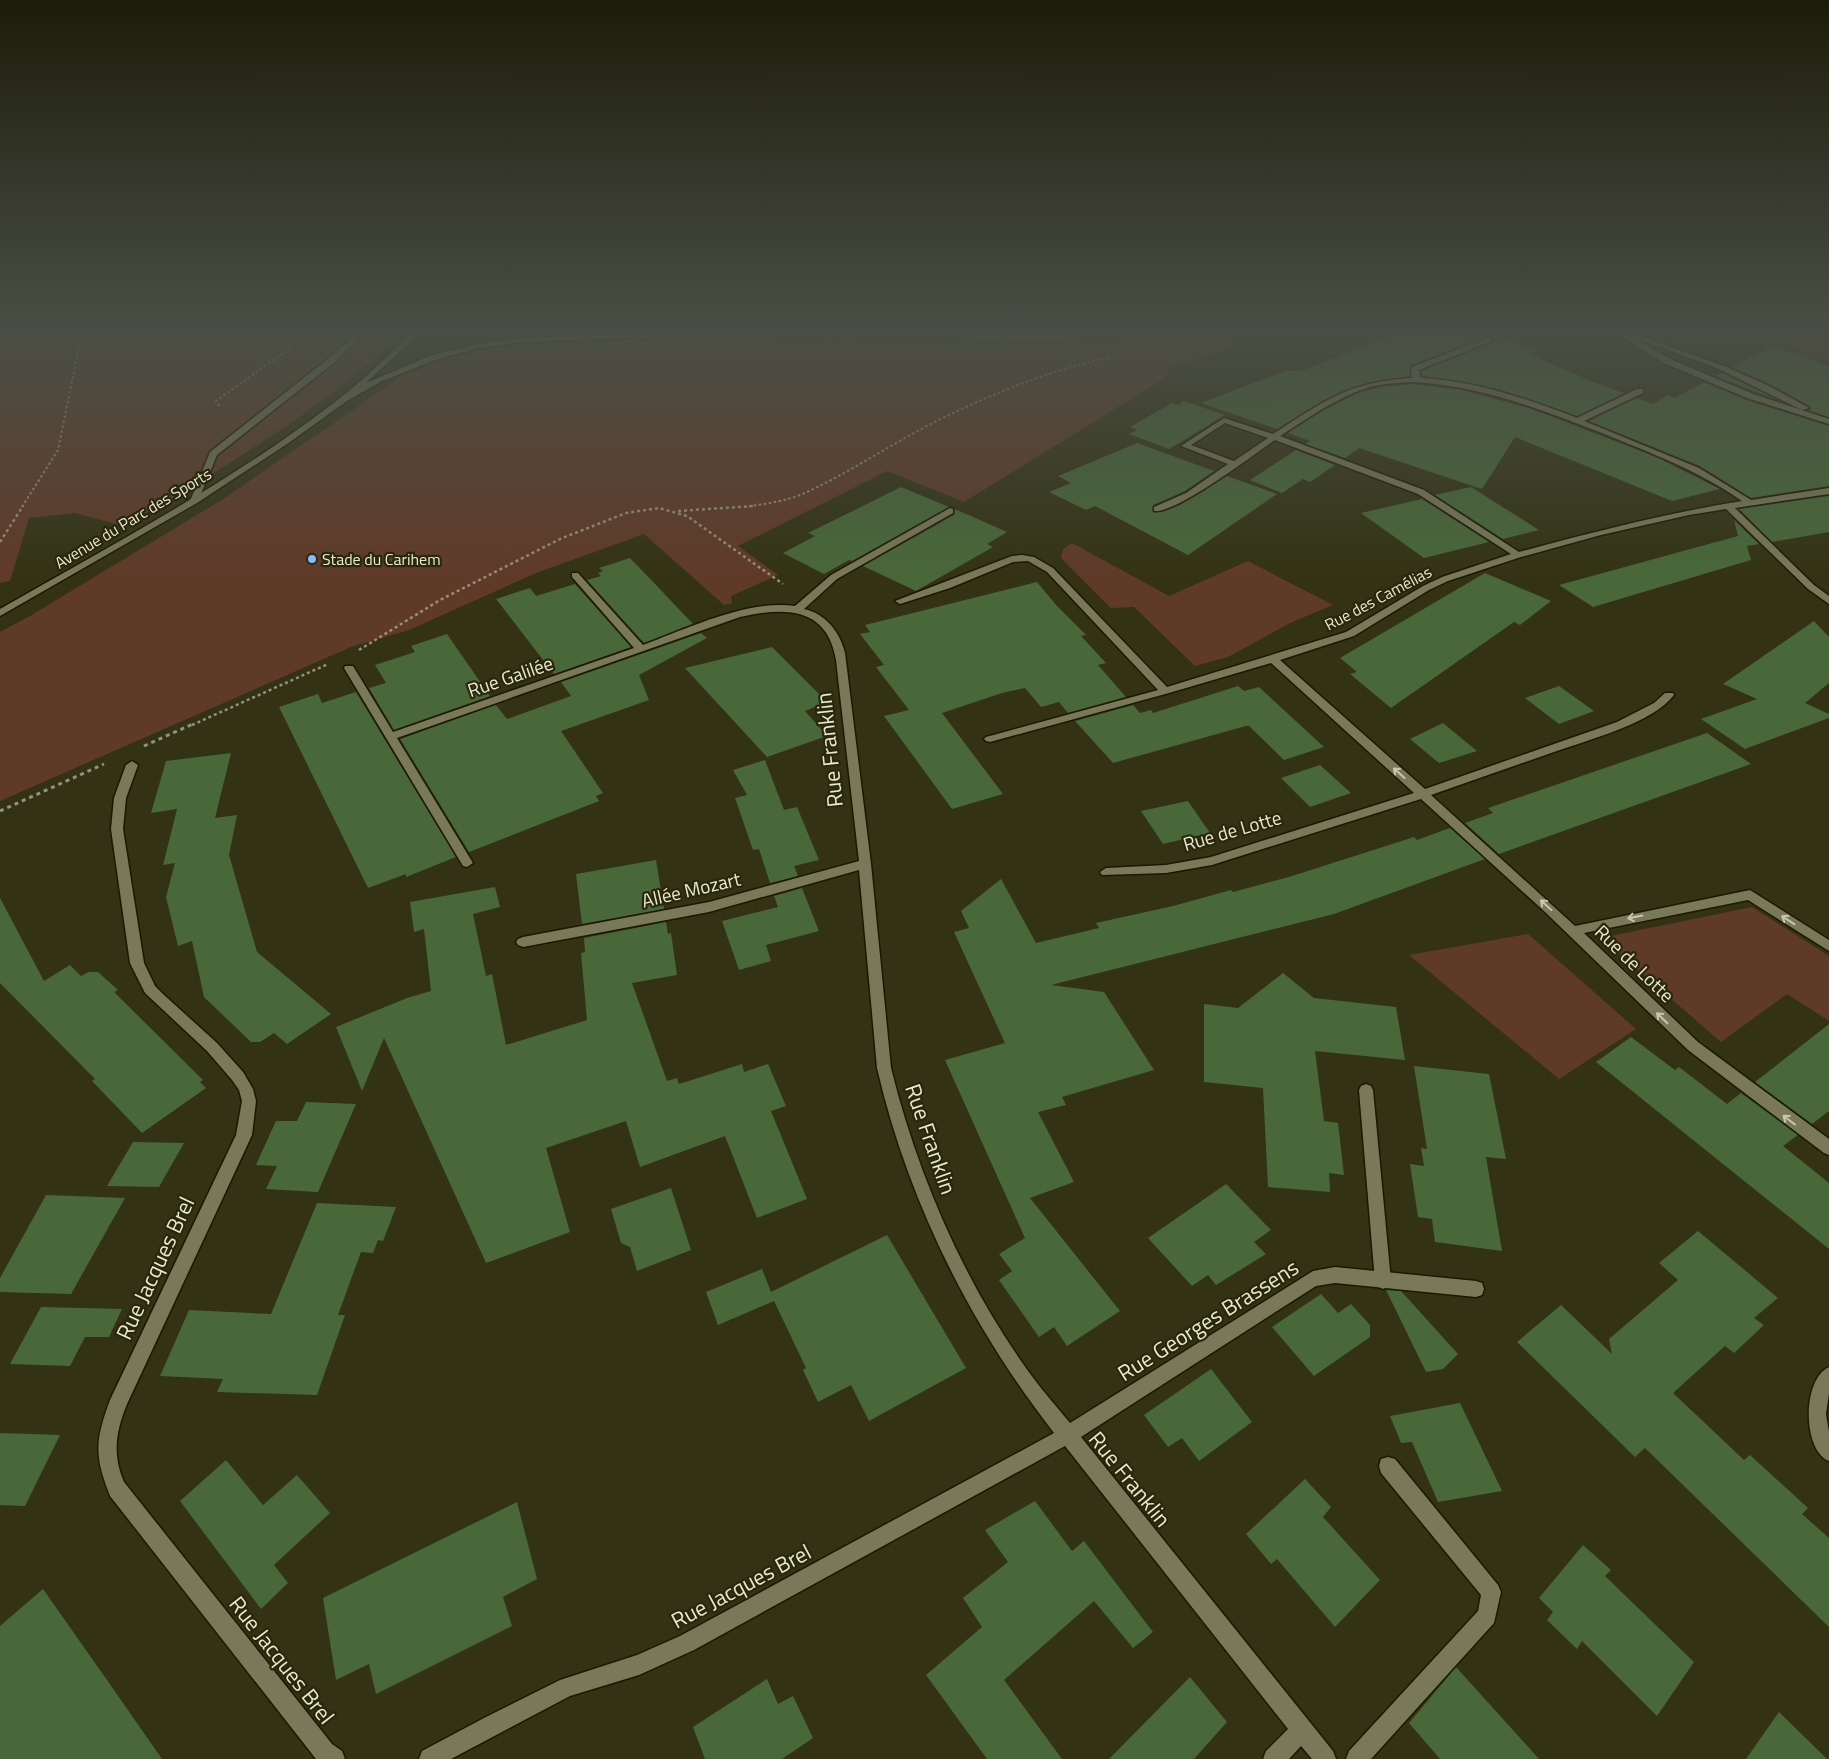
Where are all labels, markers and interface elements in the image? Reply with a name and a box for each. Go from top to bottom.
street label: Avenue du Parc des Sports [50,462,216,574]
place label: Stade du Carihem [322,547,441,571]
marker: Stade du Carihem [306,553,318,565]
street label: Rue des Camélias [1320,560,1436,636]
street label: Rue Galilée [463,648,557,704]
street label: Rue Franklin [806,691,852,809]
one-way arrow [1393,767,1406,779]
street label: Rue de Lotte [1179,802,1285,858]
street label: Allée Mozart [639,863,744,914]
one-way arrow [1540,899,1552,911]
one-way arrow [1627,913,1643,923]
one-way arrow [1781,915,1795,925]
street label: Rue de Lotte [1589,917,1681,1009]
one-way arrow [1657,1013,1669,1025]
street label: Rue Franklin [896,1079,966,1199]
one-way arrow [1782,1115,1796,1125]
street label: Rue Jacques Brel [107,1191,203,1345]
street label: Rue Georges Brassens [1111,1250,1305,1390]
street label: Rue Franklin [1081,1424,1179,1534]
street label: Rue Jacques Brel [665,1535,817,1637]
street label: Rue Jacques Brel [221,1589,343,1731]

